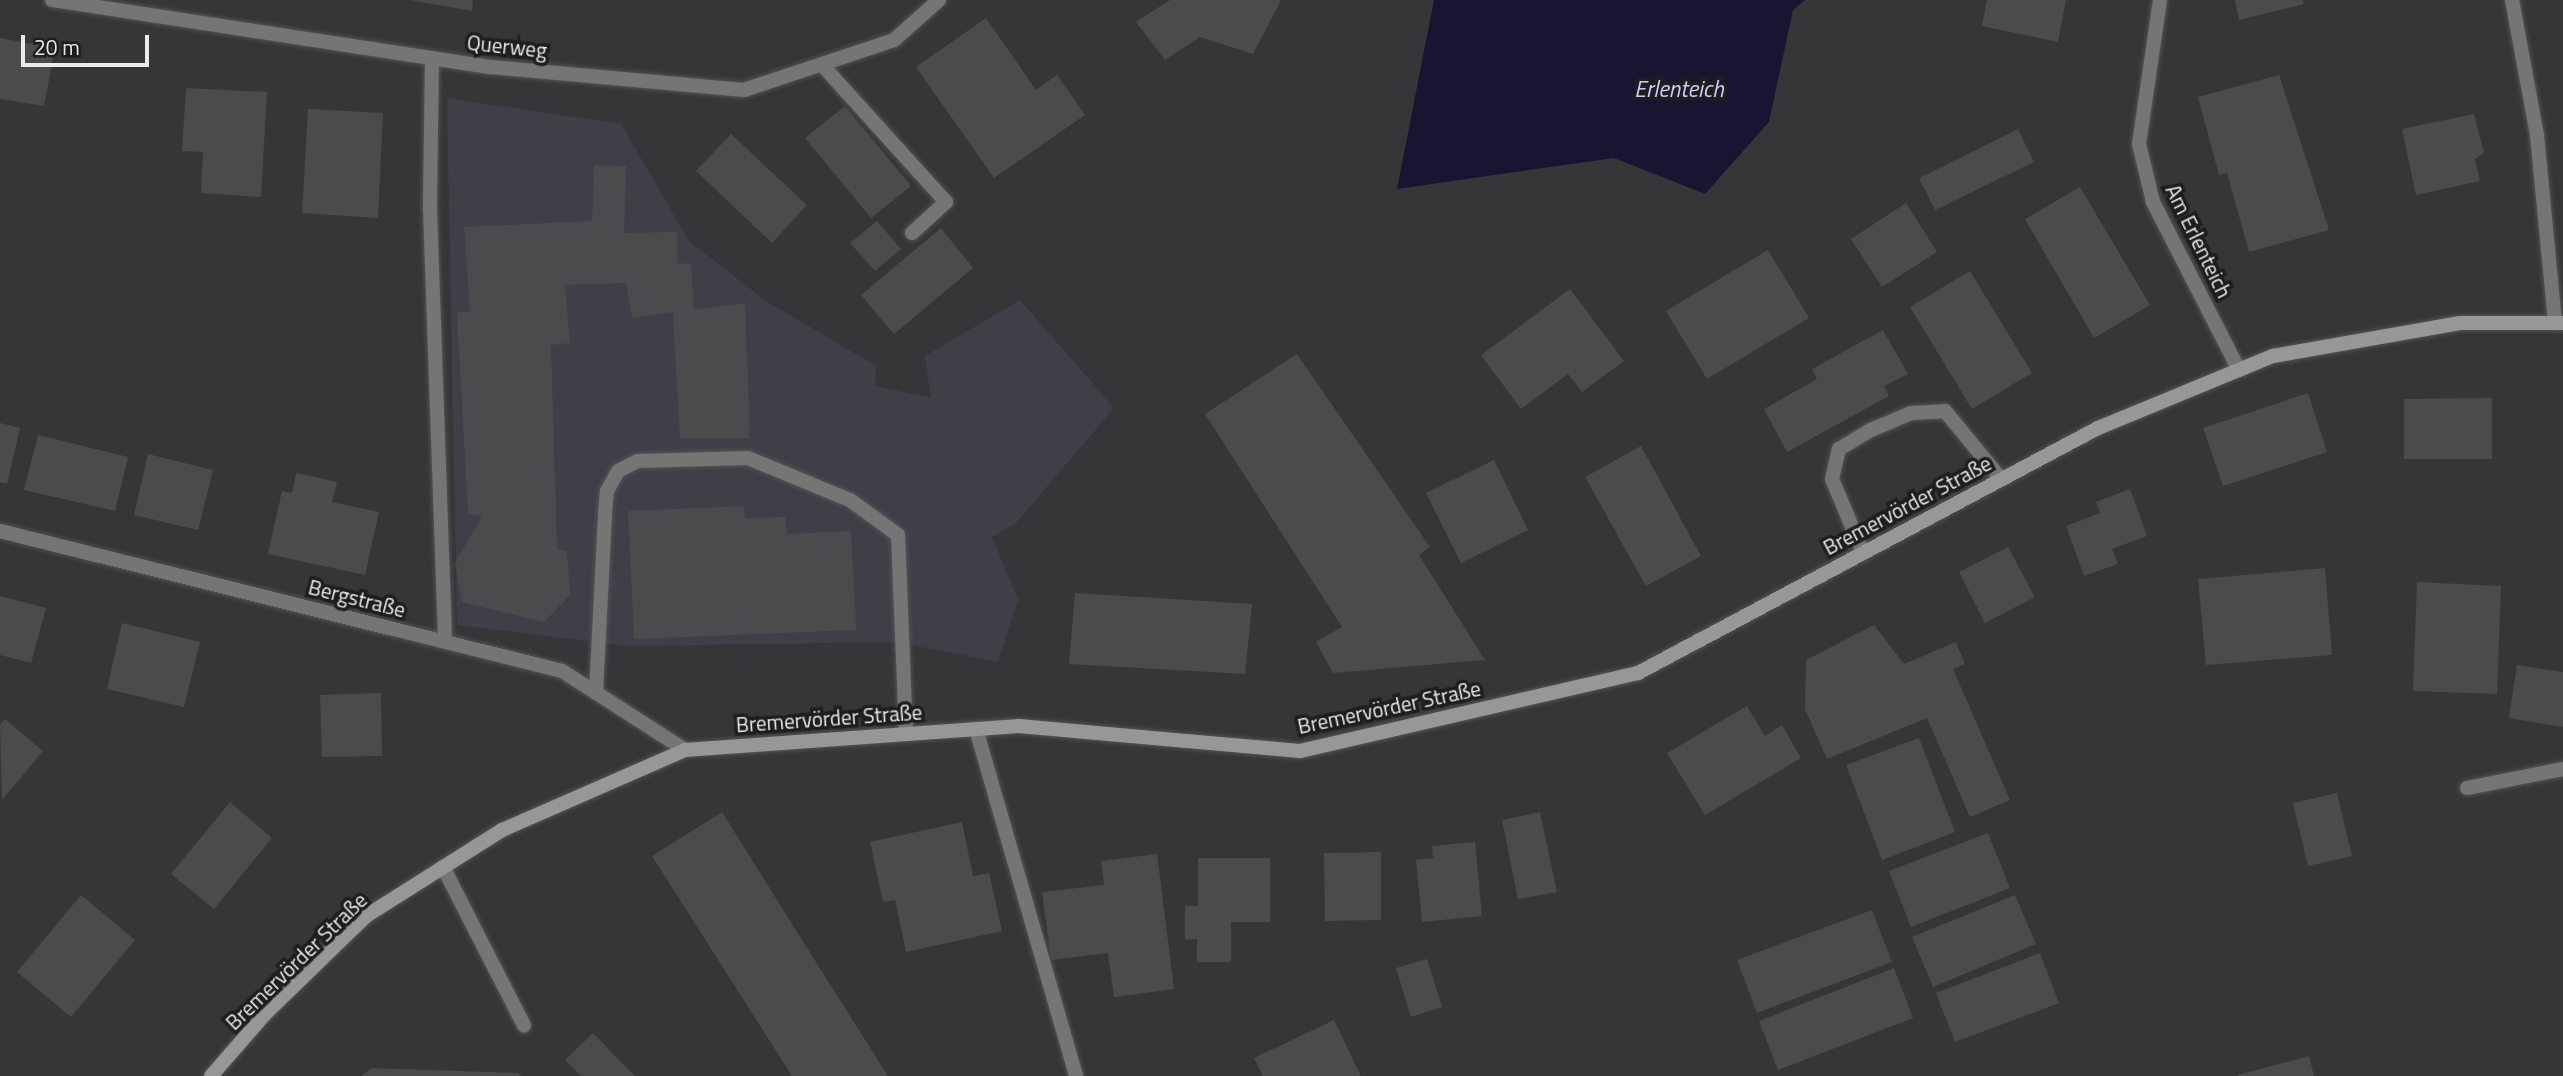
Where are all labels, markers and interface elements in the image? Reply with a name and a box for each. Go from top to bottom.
scale bar [24,21,152,65]
street label: Querweg [466,29,548,63]
text: 20 m [34,31,80,63]
water label: Erlenteich [1634,75,1724,103]
street label: Am Erlenteich [2161,180,2237,302]
street label: Bremervörder Straße [1819,450,1995,560]
street label: Bergstraße [306,574,408,622]
street label: Bremervörder Straße [1295,675,1483,739]
street label: Bremervörder Straße [735,699,923,737]
street label: Bremervörder Straße [220,887,372,1035]

